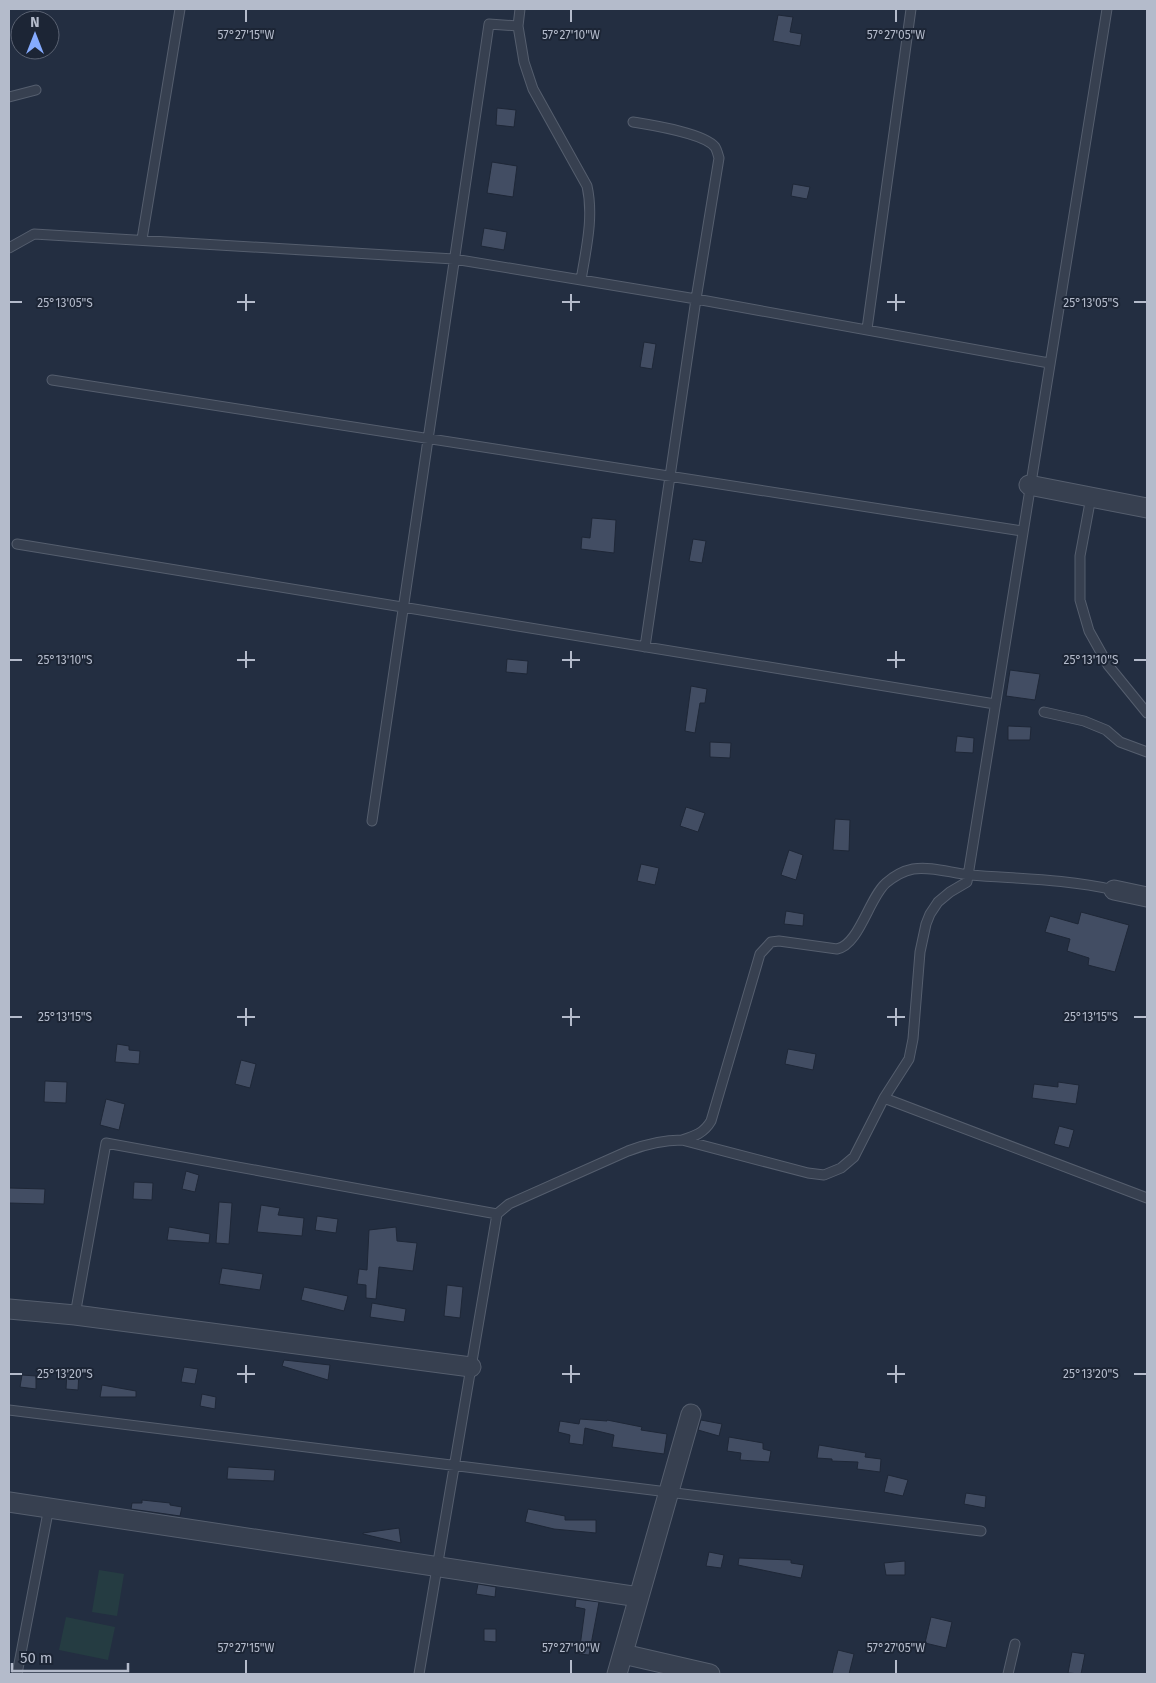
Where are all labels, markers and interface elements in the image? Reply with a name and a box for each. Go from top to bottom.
north arrow [10,10,60,60]
text: N [30,14,40,31]
text: 57°27'15"W [218,28,275,42]
text: 57°27'10"W [542,28,600,42]
text: 57°27'05"W [867,28,925,42]
text: 25°13'05"S [37,296,93,310]
text: 25°13'05"S [1063,296,1119,310]
text: 25°13'10"S [37,653,93,667]
text: 25°13'10"S [1063,653,1119,667]
text: 25°13'15"S [38,1010,93,1024]
text: 25°13'15"S [1064,1010,1119,1024]
text: 25°13'20"S [37,1367,93,1381]
text: 25°13'20"S [1063,1367,1119,1381]
scale bar [12,1640,129,1672]
text: 57°27'15"W [218,1641,275,1655]
text: 57°27'10"W [542,1641,600,1655]
text: 57°27'05"W [867,1641,925,1655]
text: 50 m [20,1649,53,1667]

